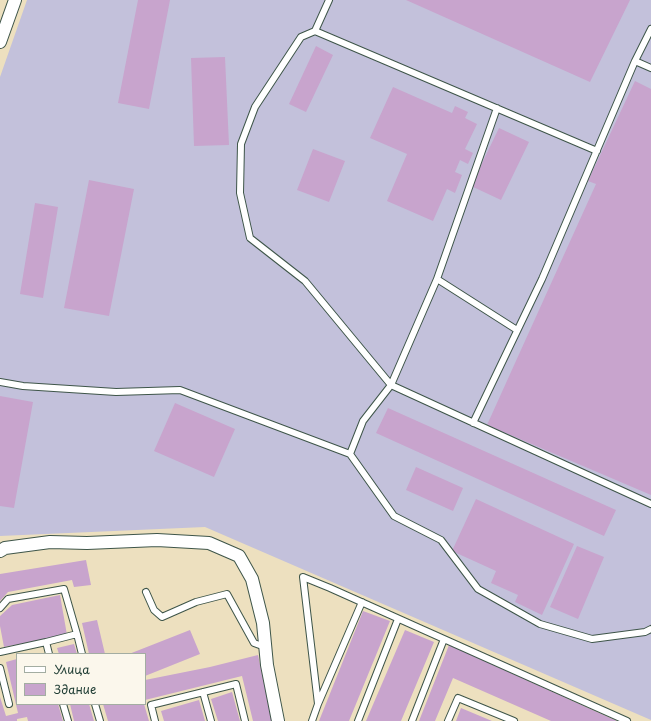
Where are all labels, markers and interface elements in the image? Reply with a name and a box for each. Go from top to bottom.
legend [16,653,146,705]
text: Улица [54,660,90,678]
text: Здание [54,680,96,698]

